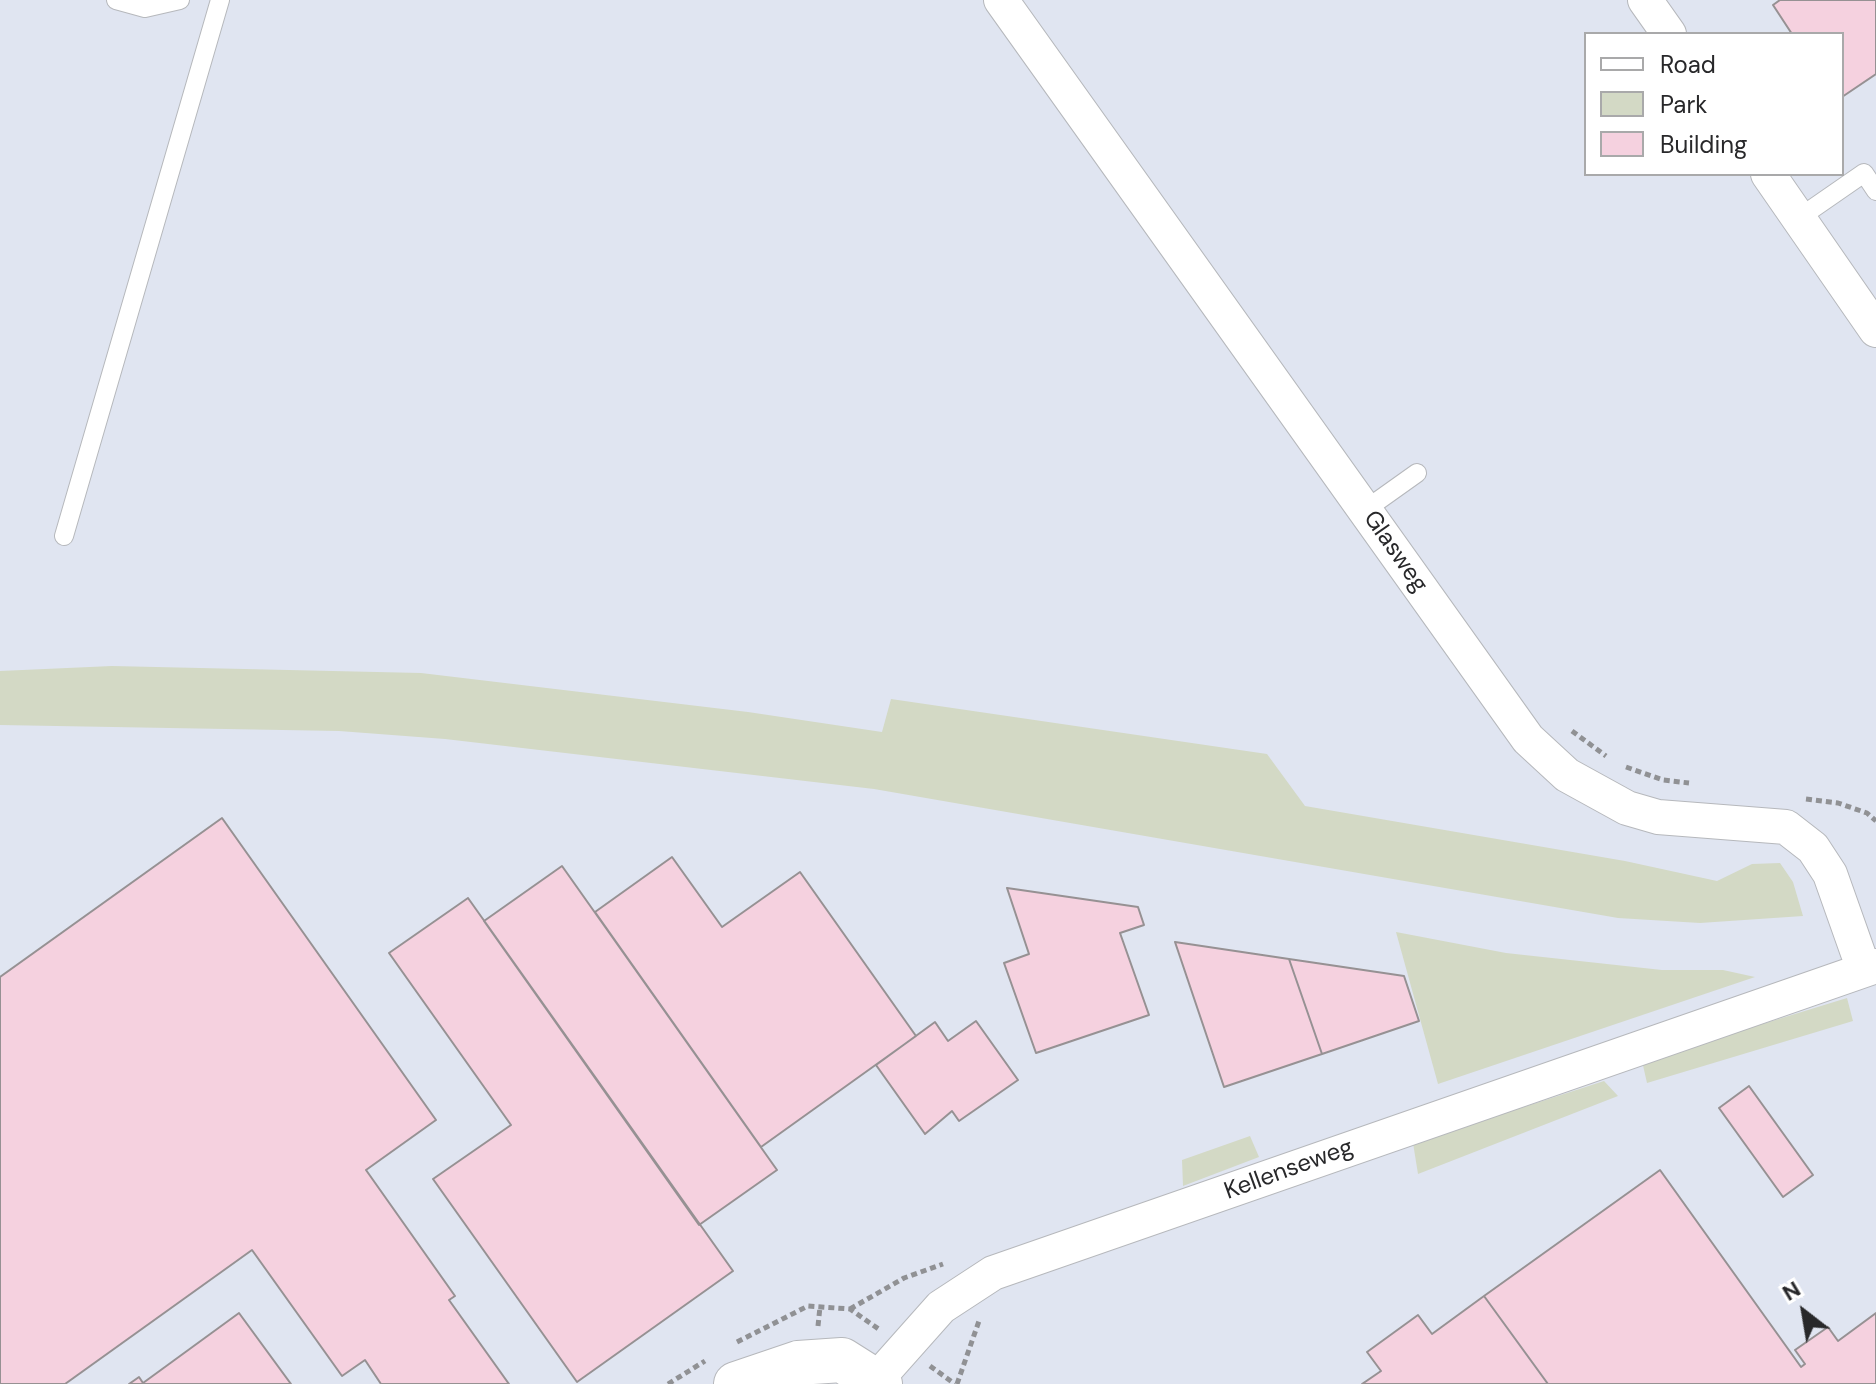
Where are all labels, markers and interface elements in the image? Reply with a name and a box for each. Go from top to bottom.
legend [1584,32,1844,176]
text: Road [1660,49,1716,80]
text: Park [1660,89,1707,120]
text: Building [1660,129,1747,160]
street label: Glasweg [1357,506,1433,598]
street label: Kellenseweg [1221,1133,1357,1207]
north arrow [1764,1272,1844,1352]
text: N [1777,1274,1806,1308]

